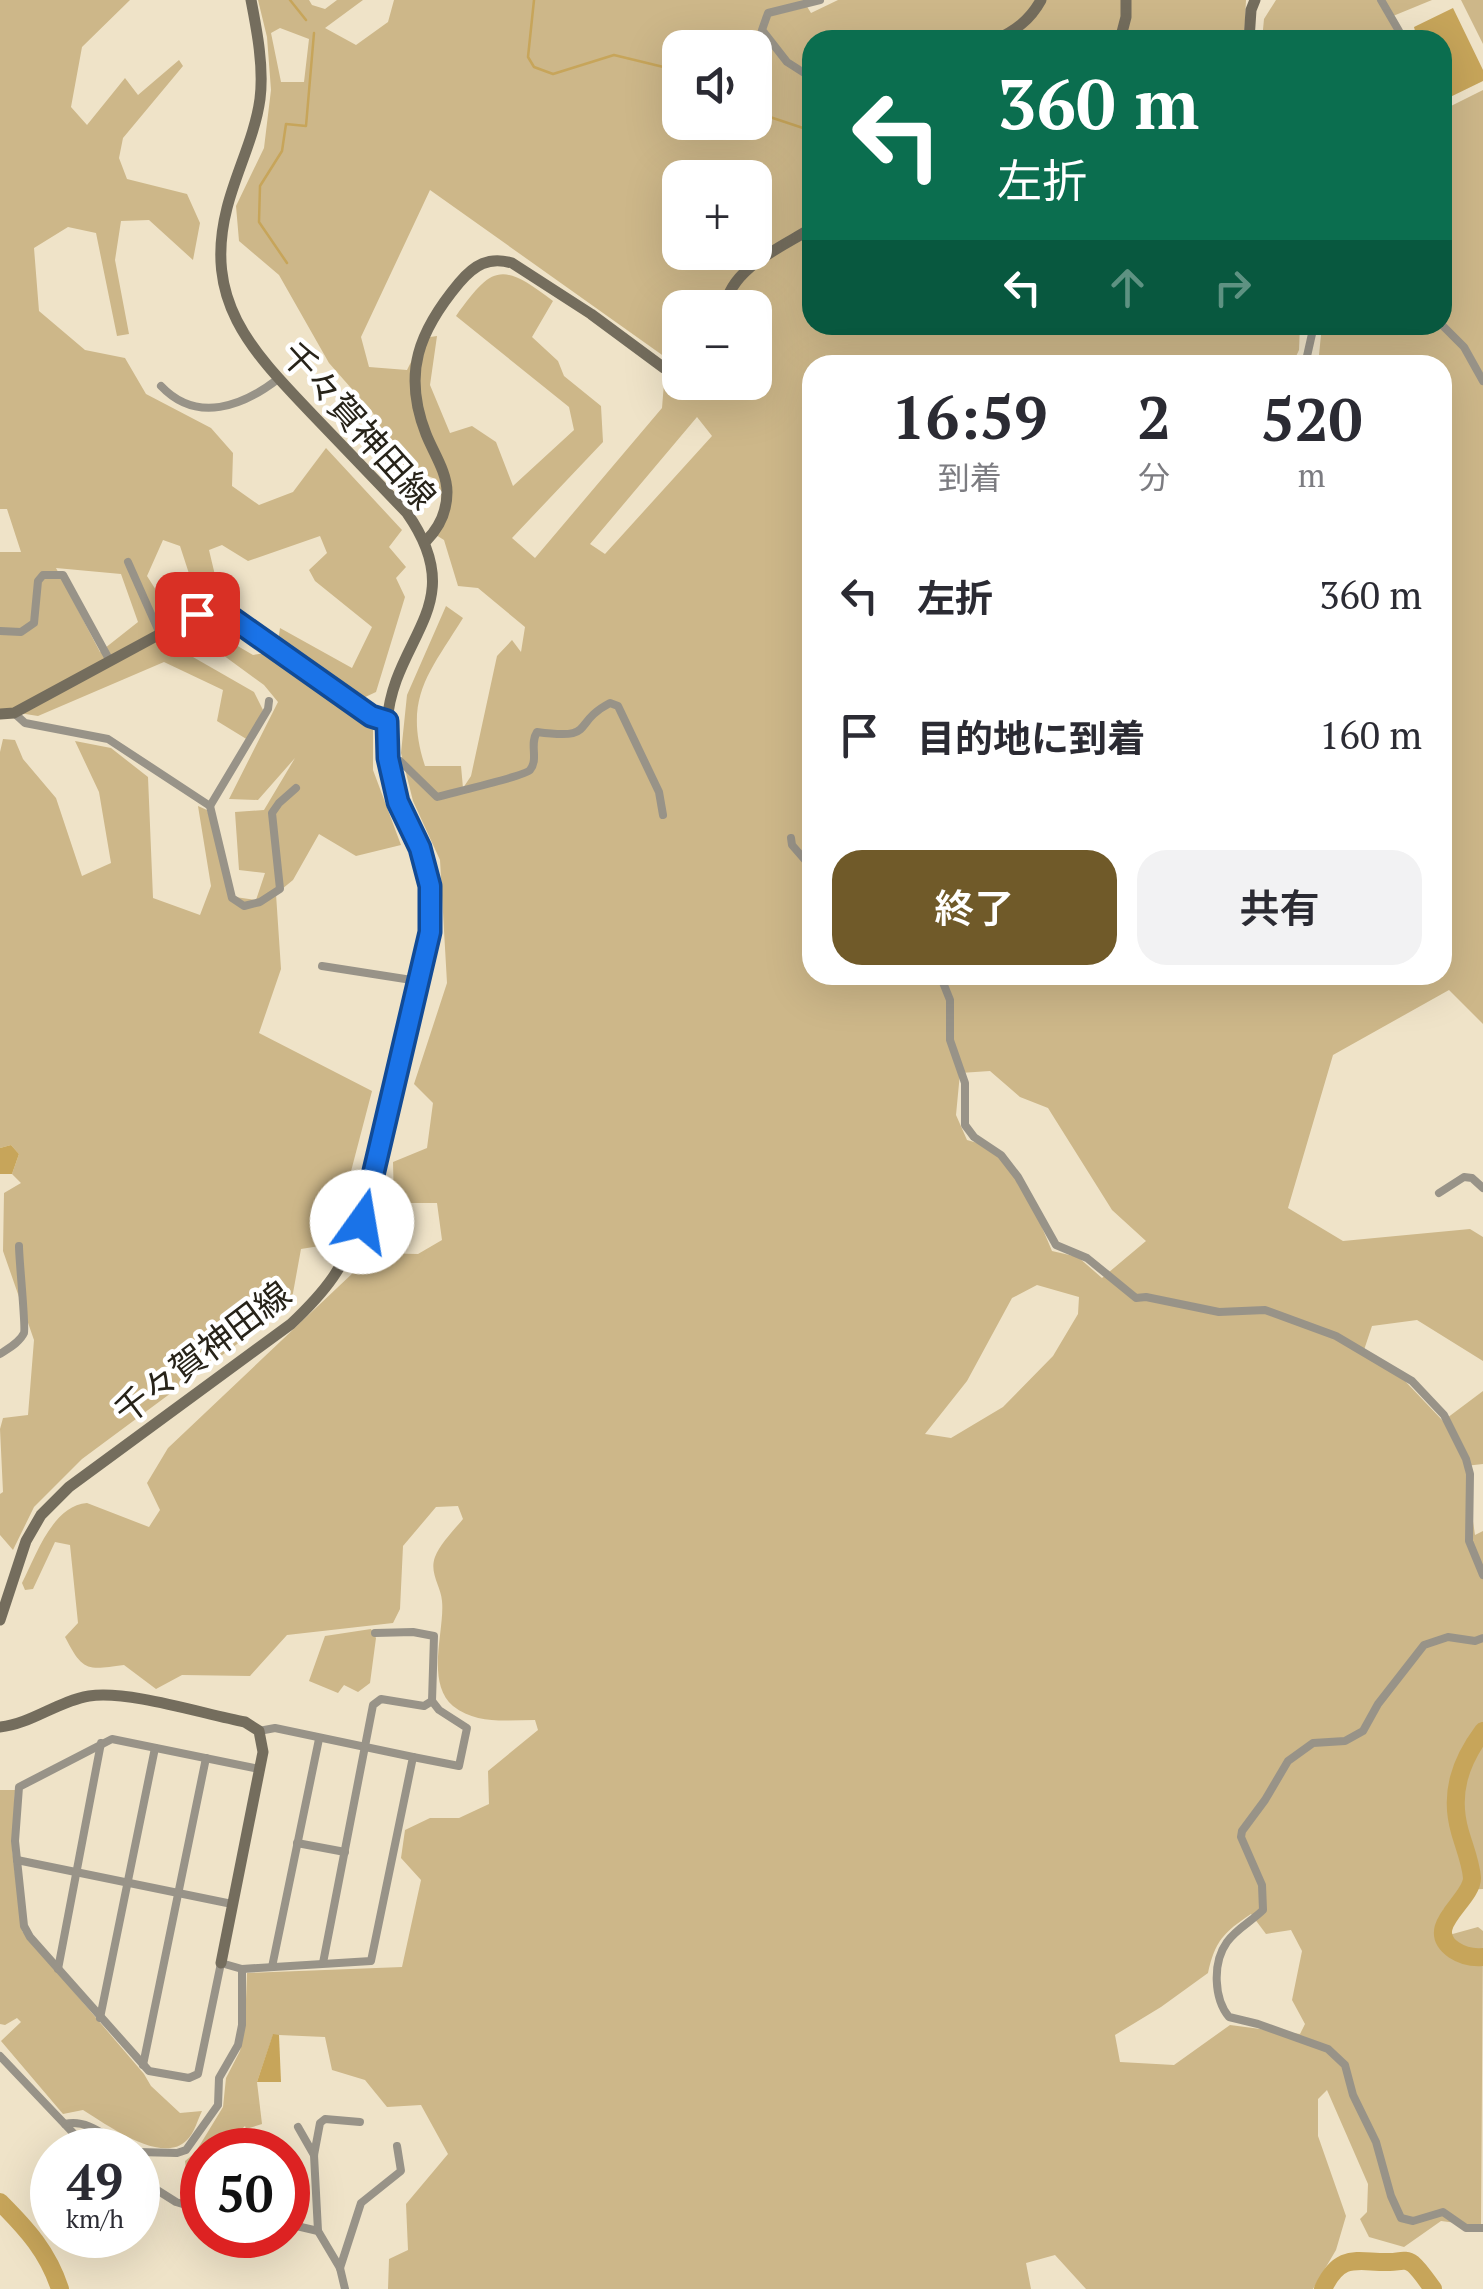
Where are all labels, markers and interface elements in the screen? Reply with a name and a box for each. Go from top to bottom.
map controls [662,30,772,400]
button: sound [662,30,772,140]
text: 360 m [997,56,1199,149]
icon: left [832,70,962,200]
text: 左折 [997,150,1087,210]
button: + [662,160,772,270]
icon: left [995,260,1050,315]
icon: ahead [1100,260,1155,315]
icon: right [1205,260,1260,315]
button: − [662,290,772,400]
street label: 千々賀神田線 [272,332,446,518]
text: 16:59 [892,377,1048,456]
text: 2 [1137,377,1171,456]
text: 520 [1261,379,1362,458]
text: m [1298,454,1325,496]
text: 到着 [938,456,1002,498]
text: 分 [1138,456,1170,498]
icon: left [832,568,887,623]
text: 360 m [1319,570,1422,620]
pin [155,572,240,657]
text: 左折 [917,573,993,623]
icon: arrive [170,587,225,642]
icon: arrive [832,708,887,763]
text: 160 m [1319,710,1422,760]
text: 目的地に到着 [917,713,1145,763]
button: 終了 [832,850,1117,965]
button: 共有 [1137,850,1422,965]
position arrow [310,1170,414,1274]
street label: 千々賀神田線 [104,1270,300,1434]
speed limit sign: 50 [180,2128,310,2258]
text: 49 [67,2148,123,2214]
text: km/h [66,2202,124,2235]

